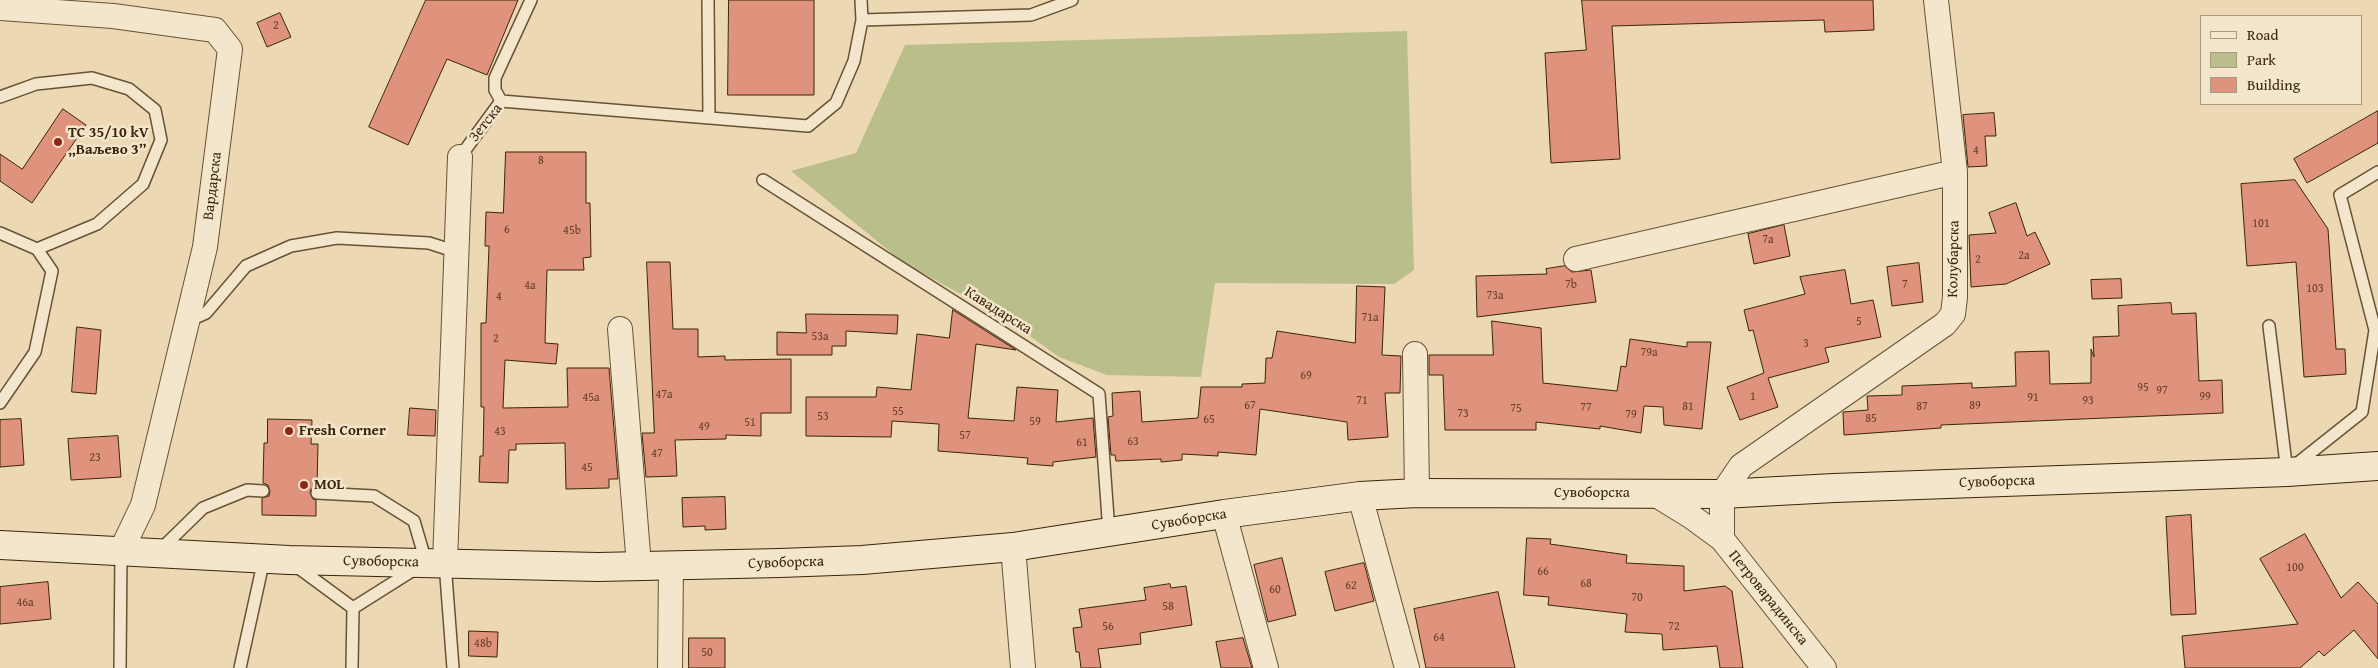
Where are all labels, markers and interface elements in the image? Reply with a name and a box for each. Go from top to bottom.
legend [2200,15,2363,105]
house number: 2 [273,19,279,33]
text: Road [2247,24,2278,45]
text: Park [2247,49,2276,70]
text: Building [2247,74,2300,95]
street label: Зетска [465,100,507,146]
place label: ТС 35/10 kV „Ваљево 3” [68,124,149,159]
marker: ТС 35/10 kV „Ваљево 3” [52,136,64,148]
house number: 4 [1973,144,1979,158]
street label: Вардарска [200,151,226,221]
house number: 8 [538,154,544,168]
house number: 101 [2252,217,2270,231]
street label: Колубарска [1944,220,1964,298]
house number: 6 [504,223,510,237]
house number: 45b [563,224,581,238]
house number: 7a [1762,233,1774,247]
house number: 2a [2018,249,2030,263]
house number: 2 [1975,253,1981,267]
house number: 7b [1565,278,1577,292]
house number: 7 [1902,278,1908,292]
house number: 4a [524,279,536,293]
house number: 103 [2306,282,2324,296]
street label: Кавадарска [961,283,1035,339]
house number: 73a [1486,289,1504,303]
house number: 4 [496,290,502,304]
house number: 71a [1361,311,1379,325]
house number: 5 [1856,315,1862,329]
house number: 53a [811,330,829,344]
house number: 2 [493,332,499,346]
house number: 3 [1803,337,1809,351]
house number: 79a [1640,346,1658,360]
house number: 69 [1300,369,1312,383]
house number: 95 [2137,381,2149,395]
house number: 97 [2156,384,2168,398]
house number: 47a [655,388,673,402]
house number: 1 [1750,390,1756,404]
house number: 99 [2199,390,2211,404]
house number: 45a [582,391,600,405]
house number: 91 [2027,391,2039,405]
house number: 71 [1356,394,1368,408]
house number: 93 [2082,394,2094,408]
house number: 67 [1244,399,1256,413]
house number: 89 [1969,399,1981,413]
house number: 81 [1682,400,1694,414]
house number: 87 [1916,400,1928,414]
house number: 77 [1580,401,1592,415]
house number: 75 [1510,402,1522,416]
house number: 55 [892,405,904,419]
house number: 73 [1457,407,1469,421]
house number: 79 [1625,408,1637,422]
house number: 53 [817,410,829,424]
house number: 85 [1865,412,1877,426]
house number: 65 [1203,413,1215,427]
house number: 59 [1029,415,1041,429]
house number: 51 [744,416,756,430]
house number: 49 [698,420,710,434]
place label: Fresh Corner [299,422,386,440]
marker: Fresh Corner [283,425,295,437]
house number: 43 [494,425,506,439]
house number: 57 [959,429,971,443]
house number: 63 [1127,435,1139,449]
house number: 61 [1076,436,1088,450]
house number: 47 [651,447,663,461]
house number: 23 [89,451,101,465]
house number: 45 [581,461,593,475]
street label: Сувоборска [1959,472,2035,492]
place label: MOL [314,476,344,494]
marker: MOL [298,479,310,491]
street label: Сувоборска [1554,484,1630,502]
street label: Сувоборска [1150,505,1228,535]
street label: Петроварадинска [1724,547,1812,649]
street label: Сувоборска [343,552,419,572]
street label: Сувоборска [748,553,824,573]
house number: 100 [2286,561,2304,575]
house number: 66 [1537,565,1549,579]
house number: 68 [1580,577,1592,591]
house number: 62 [1345,579,1357,593]
house number: 60 [1269,583,1281,597]
house number: 70 [1631,591,1643,605]
house number: 46a [16,596,34,610]
house number: 58 [1162,600,1174,614]
house number: 56 [1102,620,1114,634]
house number: 72 [1668,620,1680,634]
house number: 64 [1433,631,1445,645]
house number: 48b [474,637,492,651]
house number: 50 [701,646,713,660]

